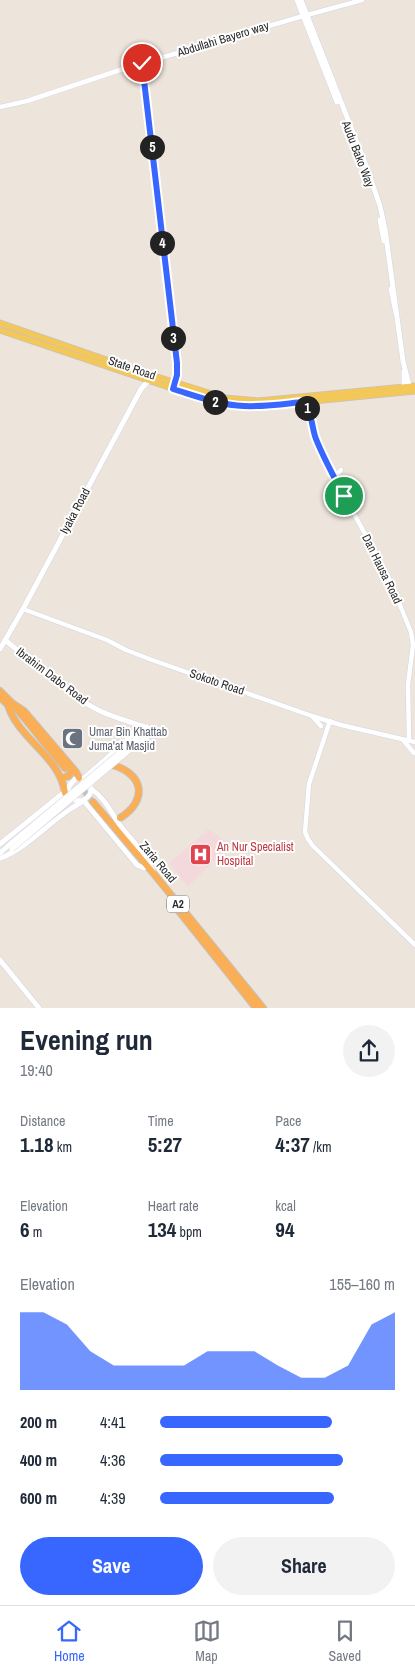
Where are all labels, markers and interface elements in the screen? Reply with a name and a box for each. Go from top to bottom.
street label: Abdullahi Bayero way [174,17,271,61]
pin [121,42,163,84]
icon: check [128,49,156,77]
street label: Audu Bako Way [338,117,378,190]
pin: 5 [140,134,164,160]
text: 5 [149,138,156,156]
pin: 4 [150,230,174,256]
text: 4 [159,234,166,252]
pin: 3 [160,326,186,350]
text: 3 [170,329,177,347]
street label: State Road [106,352,158,384]
pin: 2 [202,390,228,414]
text: 2 [212,393,219,411]
pin: 1 [294,396,320,420]
text: 1 [304,399,311,417]
pin [323,475,365,517]
icon: arrive [330,482,358,510]
street label: Iyaka Road [56,485,94,537]
street label: Dan Hausa Road [358,532,406,606]
street label: Ibrahim Dabo Road [13,644,91,708]
street label: Sokoto Road [187,665,247,699]
place label: Umar Bin Khattab Juma'at Masjid [89,724,167,754]
mosque icon: Umar Bin Khattab Juma'at Masjid [61,727,85,751]
street label: Zaria Road [136,838,180,886]
place label: An Nur Specialist Hospital [216,839,294,869]
hospital icon: An Nur Specialist Hospital [189,842,213,866]
road number: A2 [167,896,189,912]
text: Evening run [20,1021,153,1059]
button: share [343,1025,395,1077]
text: 19:40 [20,1059,53,1081]
text: Distance [20,1112,65,1130]
text: Time [148,1112,174,1130]
text: Pace [275,1112,302,1130]
text: 1.18 [20,1130,54,1159]
text: 5:27 [148,1130,182,1159]
text: 4:37 [275,1130,310,1159]
text: km [54,1138,72,1156]
text: /km [310,1138,331,1156]
text: Elevation [20,1197,68,1215]
text: Heart rate [148,1197,199,1215]
text: kcal [275,1197,296,1215]
text: 6 [20,1215,30,1244]
text: 134 [148,1215,176,1244]
text: 94 [275,1215,294,1244]
text: m [30,1223,42,1241]
text: bpm [176,1223,202,1241]
text: Elevation [20,1273,75,1295]
text: 155–160 m [329,1273,395,1295]
text: 200 m [20,1411,57,1433]
text: 4:41 [100,1411,126,1433]
text: 400 m [20,1449,57,1471]
text: 4:36 [100,1449,126,1471]
text: 600 m [20,1487,57,1509]
text: 4:39 [100,1487,126,1509]
button: Save [20,1537,203,1595]
button: Share [213,1537,395,1595]
tab: Home [54,1617,85,1665]
tab: Map [193,1617,221,1665]
tab: Saved [328,1617,361,1665]

